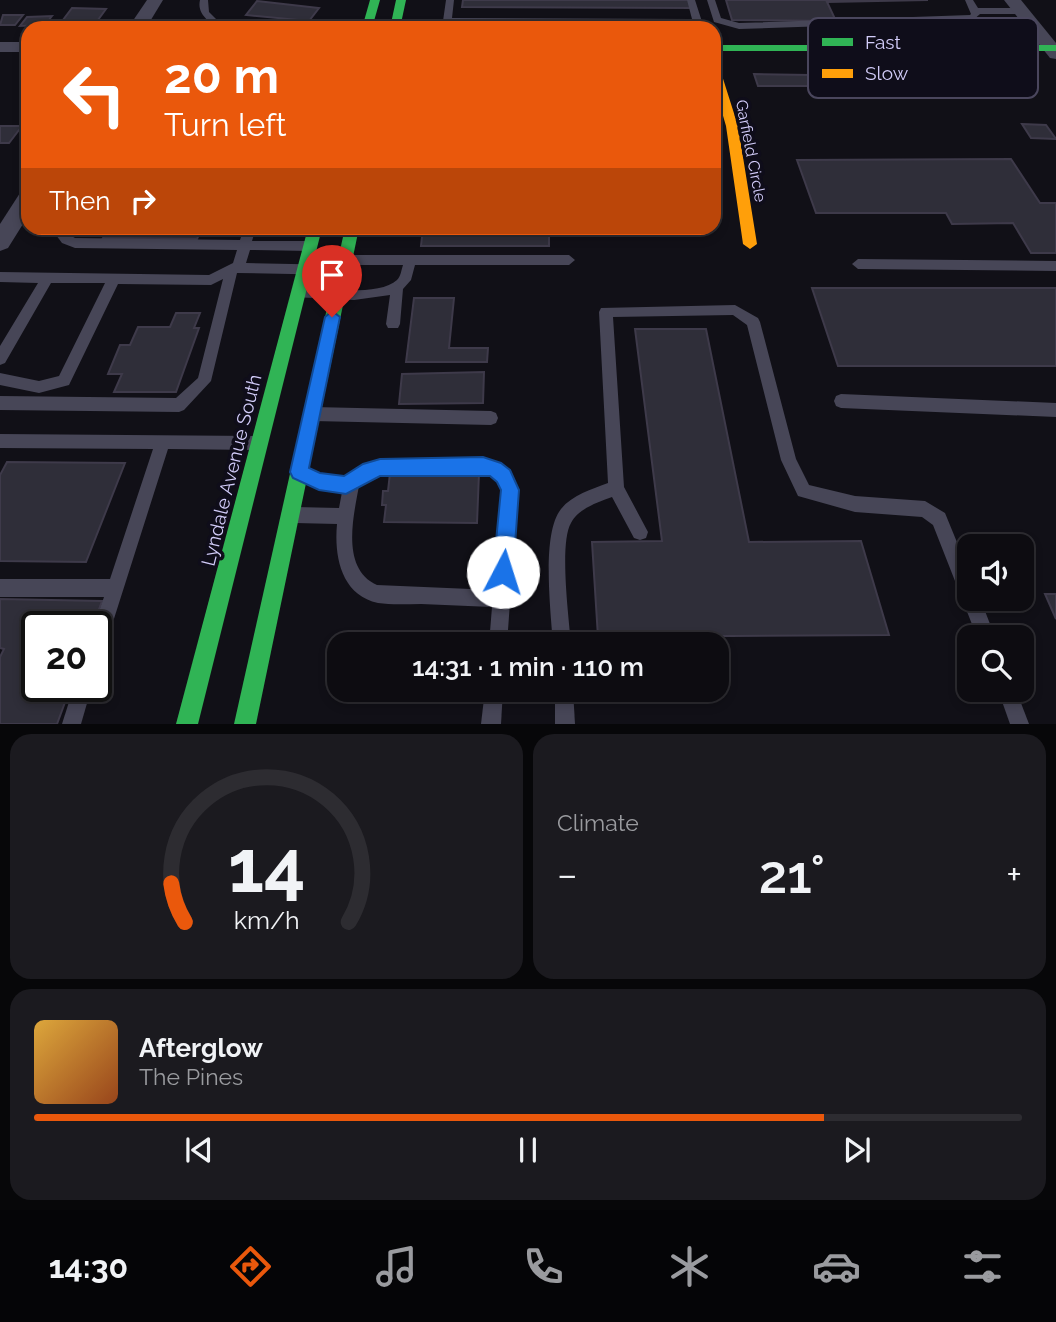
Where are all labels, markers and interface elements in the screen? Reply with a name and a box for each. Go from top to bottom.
legend [808,18,1038,98]
text: Fast [865,31,901,53]
text: 20 m [164,47,279,104]
icon: left [49,49,140,140]
text: Slow [865,62,909,84]
street label: Garfield Circle [732,98,770,204]
text: Turn left [164,106,286,143]
icon: right [124,182,162,220]
text: Then [49,186,110,216]
pin [302,245,362,317]
icon: arrive [313,256,351,294]
street label: Lyndale Avenue South [197,372,265,568]
map controls [957,534,1034,702]
button: sound [957,534,1034,611]
position arrow [466,535,540,609]
speed limit sign: 20 [21,611,112,702]
button: search [957,625,1034,702]
text: 14:31 · 1 min · 110 m [412,652,644,682]
text: Climate [557,809,639,836]
text: 14 [228,825,305,910]
text: 21° [759,844,825,905]
text: − [557,852,577,897]
text: + [1006,852,1022,897]
text: km/h [234,905,299,935]
text: Afterglow [139,1033,263,1063]
text: The Pines [139,1063,243,1090]
icon: previous [180,1131,218,1169]
icon: pause [509,1131,547,1169]
icon: next [838,1131,876,1169]
icon: directions [226,1242,275,1291]
icon: music [372,1242,421,1291]
icon: phone [519,1242,568,1291]
icon: climate [665,1242,714,1291]
icon: car [812,1242,861,1291]
icon: filters [958,1242,1007,1291]
text: 14:30 [49,1248,128,1285]

